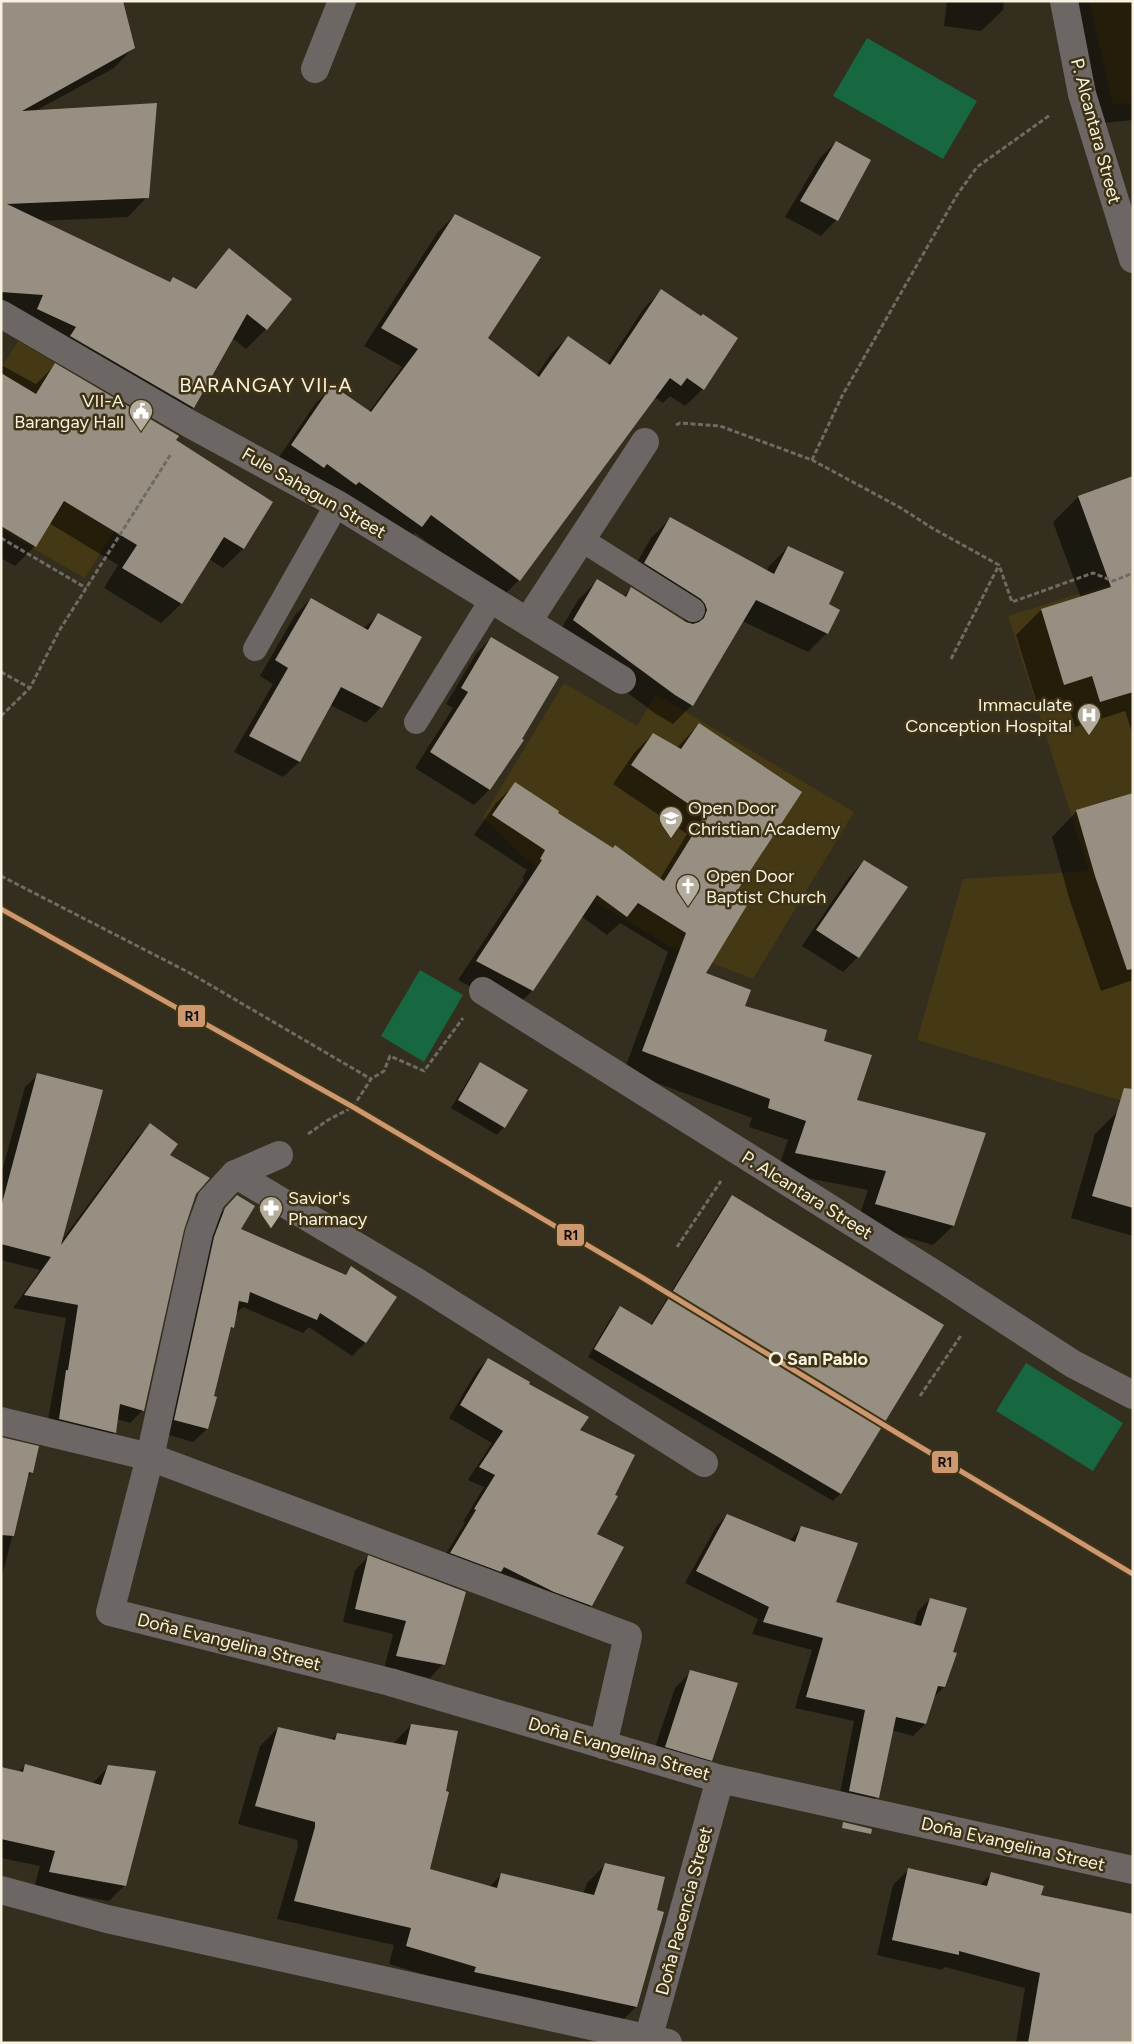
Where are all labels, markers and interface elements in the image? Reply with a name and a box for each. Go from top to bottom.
street label: P. Alcantara Street [1066,56,1126,206]
district label: BARANGAY VII-A [179,373,353,397]
place label: VII-A Barangay Hall [14,390,124,433]
public building icon: VII-A Barangay Hall [128,398,154,432]
street label: Fule Sahagun Street [238,443,390,543]
place label: Immaculate Conception Hospital [905,694,1072,737]
hospital icon: Immaculate Conception Hospital [1076,702,1102,736]
place label: Open Door Christian Academy [688,797,841,840]
school or university icon: Open Door Christian Academy [658,805,684,839]
place label: Open Door Baptist Church [706,865,826,908]
church icon: Open Door Baptist Church [675,873,701,907]
line badge: R1 [177,1004,206,1028]
text: R1 [185,1008,199,1025]
street label: P. Alcantara Street [738,1146,876,1244]
place label: Savior's Pharmacy [288,1187,368,1230]
pharmacy icon: Savior's Pharmacy [258,1195,284,1229]
line badge: R1 [556,1223,585,1247]
text: R1 [564,1227,578,1244]
place label: San Pablo [787,1348,868,1370]
marker: San Pablo [769,1352,783,1366]
line badge: R1 [931,1450,959,1474]
text: R1 [938,1454,952,1471]
street label: Doña Evangelina Street [135,1609,323,1675]
street label: Doña Evangelina Street [526,1712,713,1786]
street label: Doña Evangelina Street [919,1812,1107,1876]
street label: Doña Pacencia Street [651,1824,717,1998]

